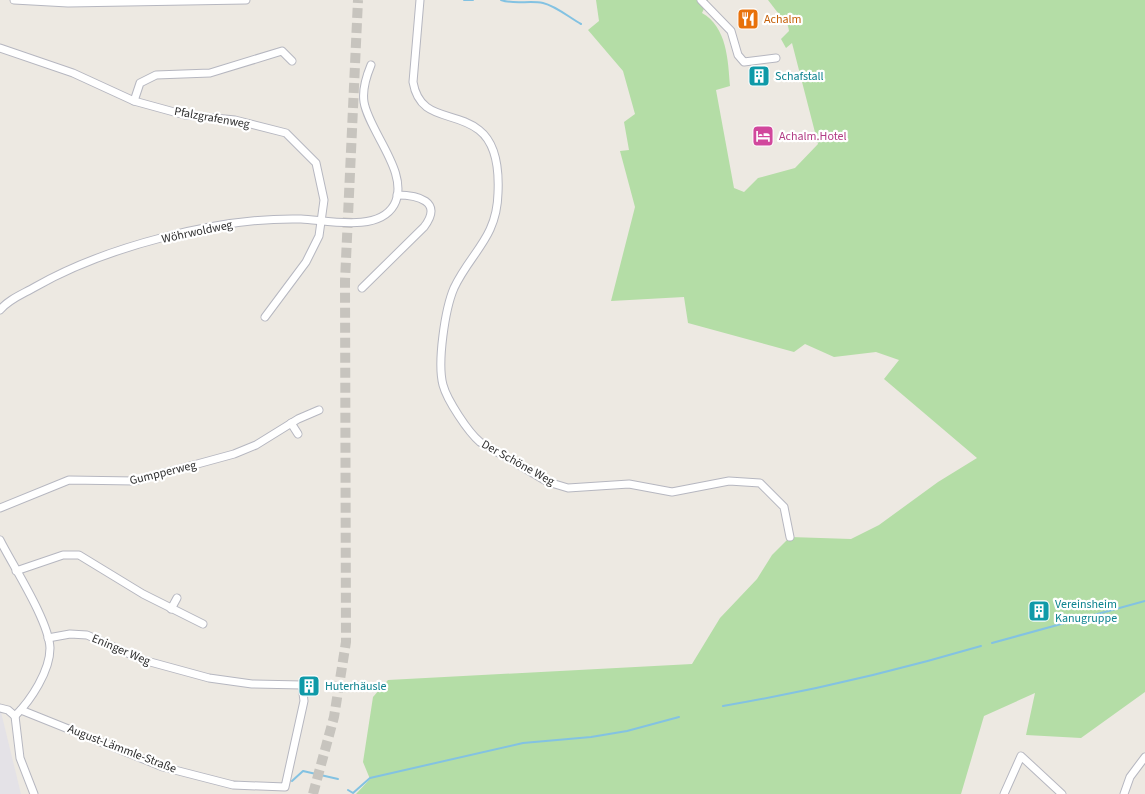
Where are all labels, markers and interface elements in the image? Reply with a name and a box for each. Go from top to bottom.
restaurant icon: Achalm [736,7,760,31]
place label: Achalm [764,11,802,28]
building icon: Schafstall [747,64,771,88]
place label: Schafstall [775,68,824,85]
street label: Pfalzgrafenweg [173,103,251,133]
hotel icon: Achalm.Hotel [751,124,775,148]
place label: Achalm.Hotel [779,128,847,145]
street label: Wöhrwoldweg [160,216,234,248]
street label: Der Schöne Weg [478,436,558,490]
street label: Gumpperweg [128,457,198,489]
place label: Vereinsheim Kanugruppe [1055,596,1117,627]
building icon: Vereinsheim Kanugruppe [1027,599,1051,623]
street label: Eninger Weg [89,630,153,670]
building icon: Huterhäusle [297,674,321,698]
place label: Huterhäusle [325,678,387,695]
street label: August-Lämmle-Straße [65,720,179,778]

